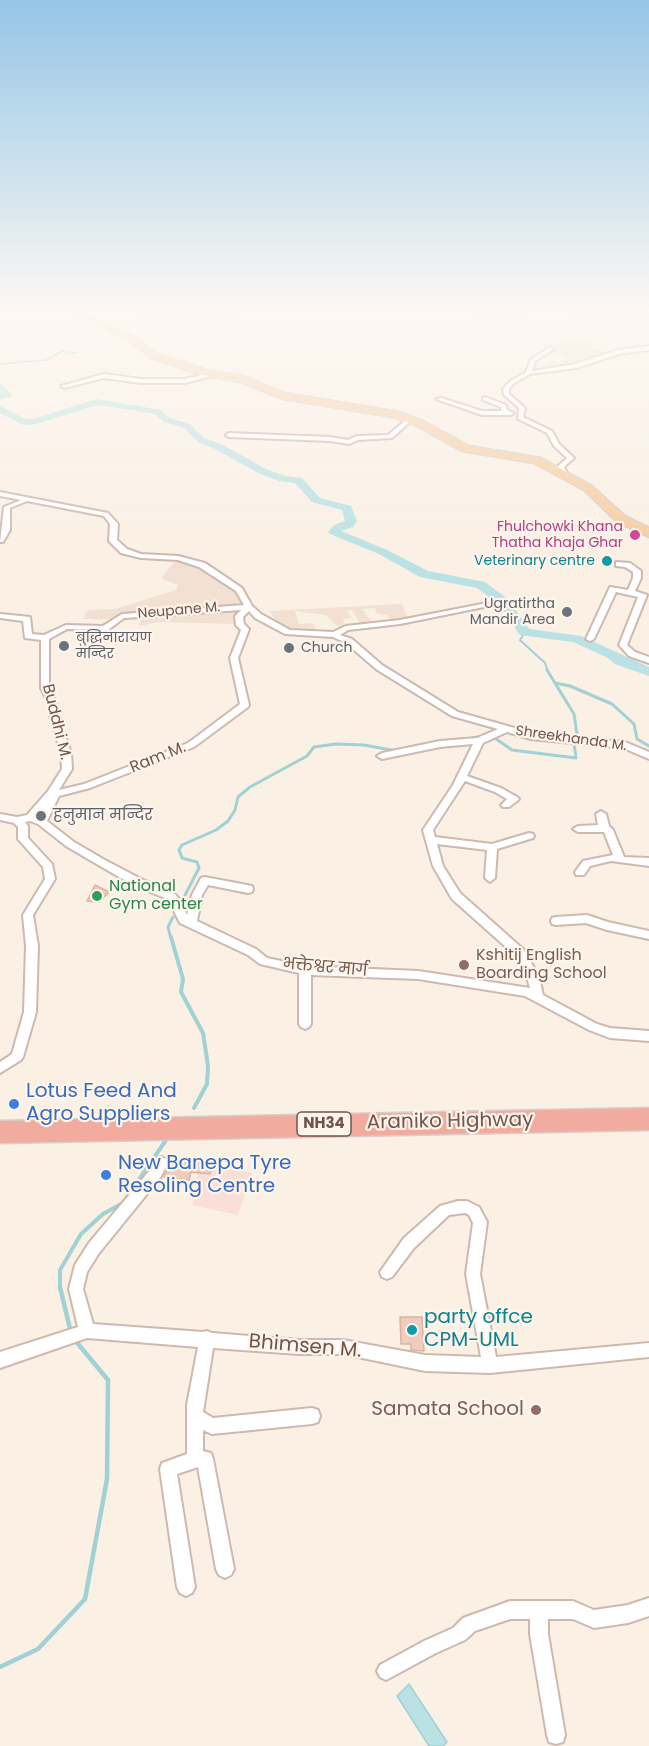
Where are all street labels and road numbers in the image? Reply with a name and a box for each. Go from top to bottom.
street label: Neupane M. [137,599,221,623]
street label: Buddhi M. [37,682,75,762]
street label: Shreekhanda M. [514,723,628,755]
street label: Ram M. [127,738,189,778]
street label: भक्तेश्वर मार्ग [282,955,368,981]
street label: Araniko Highway [366,1109,534,1135]
road number: NH34 [297,1112,351,1136]
street label: Bhimsen M. [248,1330,362,1364]

